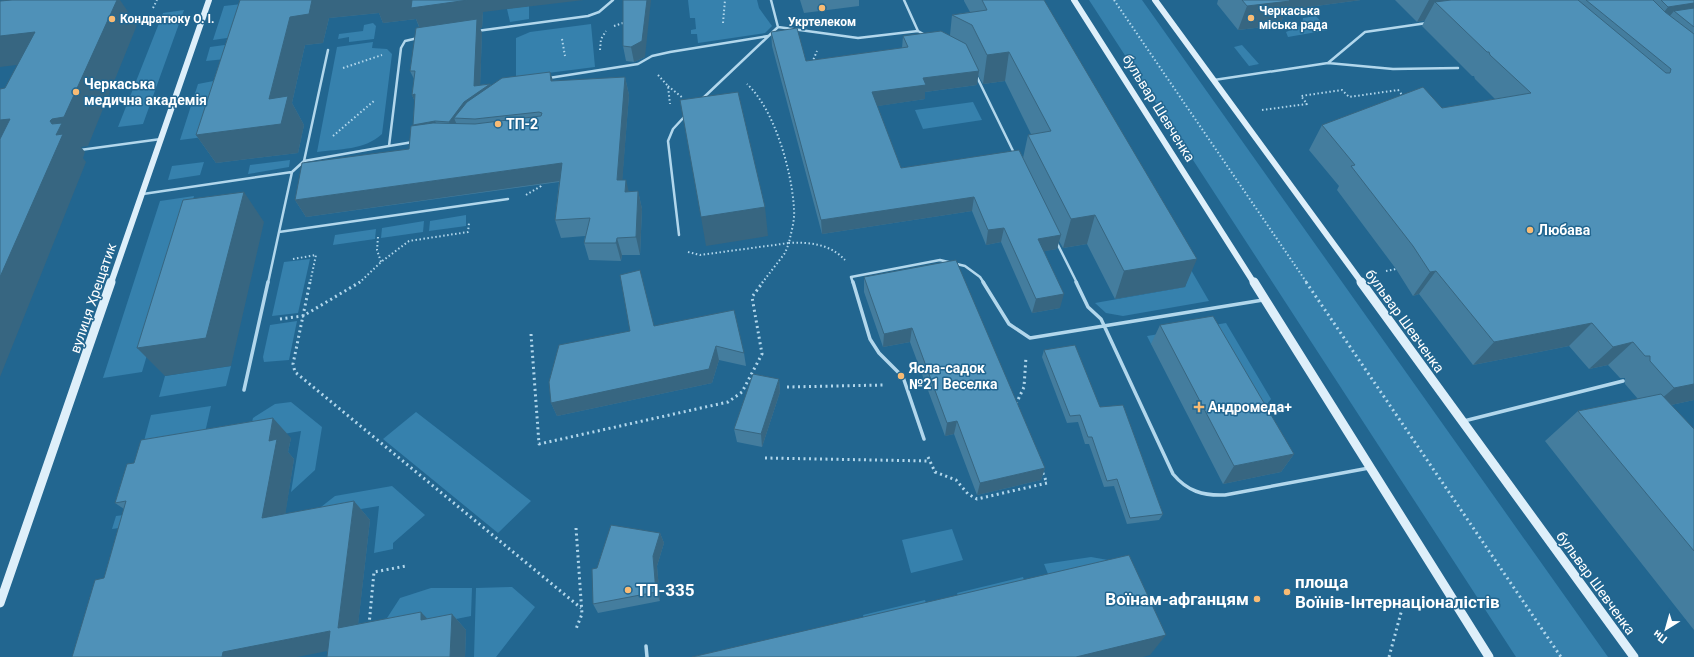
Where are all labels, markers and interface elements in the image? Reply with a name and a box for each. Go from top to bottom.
marker: Укртелеком [817,3,827,13]
place label: Черкаська міська рада [1259,4,1328,32]
place label: Кондратюку О. І. [120,12,214,26]
marker: Черкаська міська рада [1246,13,1256,23]
marker: Кондратюку О. І. [107,14,117,24]
place label: Укртелеком [788,15,856,29]
street label: бульвар Шевченка [1119,51,1199,165]
place label: Черкаська медична академія [84,76,207,108]
marker: Черкаська медична академія [71,87,81,97]
place label: ТП-2 [506,116,538,132]
marker: ТП-2 [493,119,503,129]
place label: Любава [1538,222,1591,238]
marker: Любава [1525,225,1535,235]
street label: вулиця Хрещатик [67,240,120,355]
street label: бульвар Шевченка [1362,266,1448,376]
place label: Ясла-садок №21 Веселка [908,360,998,392]
marker: Ясла-садок №21 Веселка [896,371,906,381]
place label: Андромеда+ [1208,399,1292,415]
marker: Андромеда+ [1193,401,1205,413]
street label: бульвар Шевченка [1553,528,1639,638]
place label: площа Воїнів-Інтернаціоналістів [1295,572,1500,612]
place label: ТП-335 [636,580,695,600]
marker: ТП-335 [623,585,633,595]
marker: площа Воїнів-Інтернаціоналістів [1282,587,1292,597]
place label: Воїнам-афганцям [1105,589,1249,609]
marker: Воїнам-афганцям [1252,594,1262,604]
north arrow [1646,609,1686,649]
text: Пн [1651,627,1670,646]

